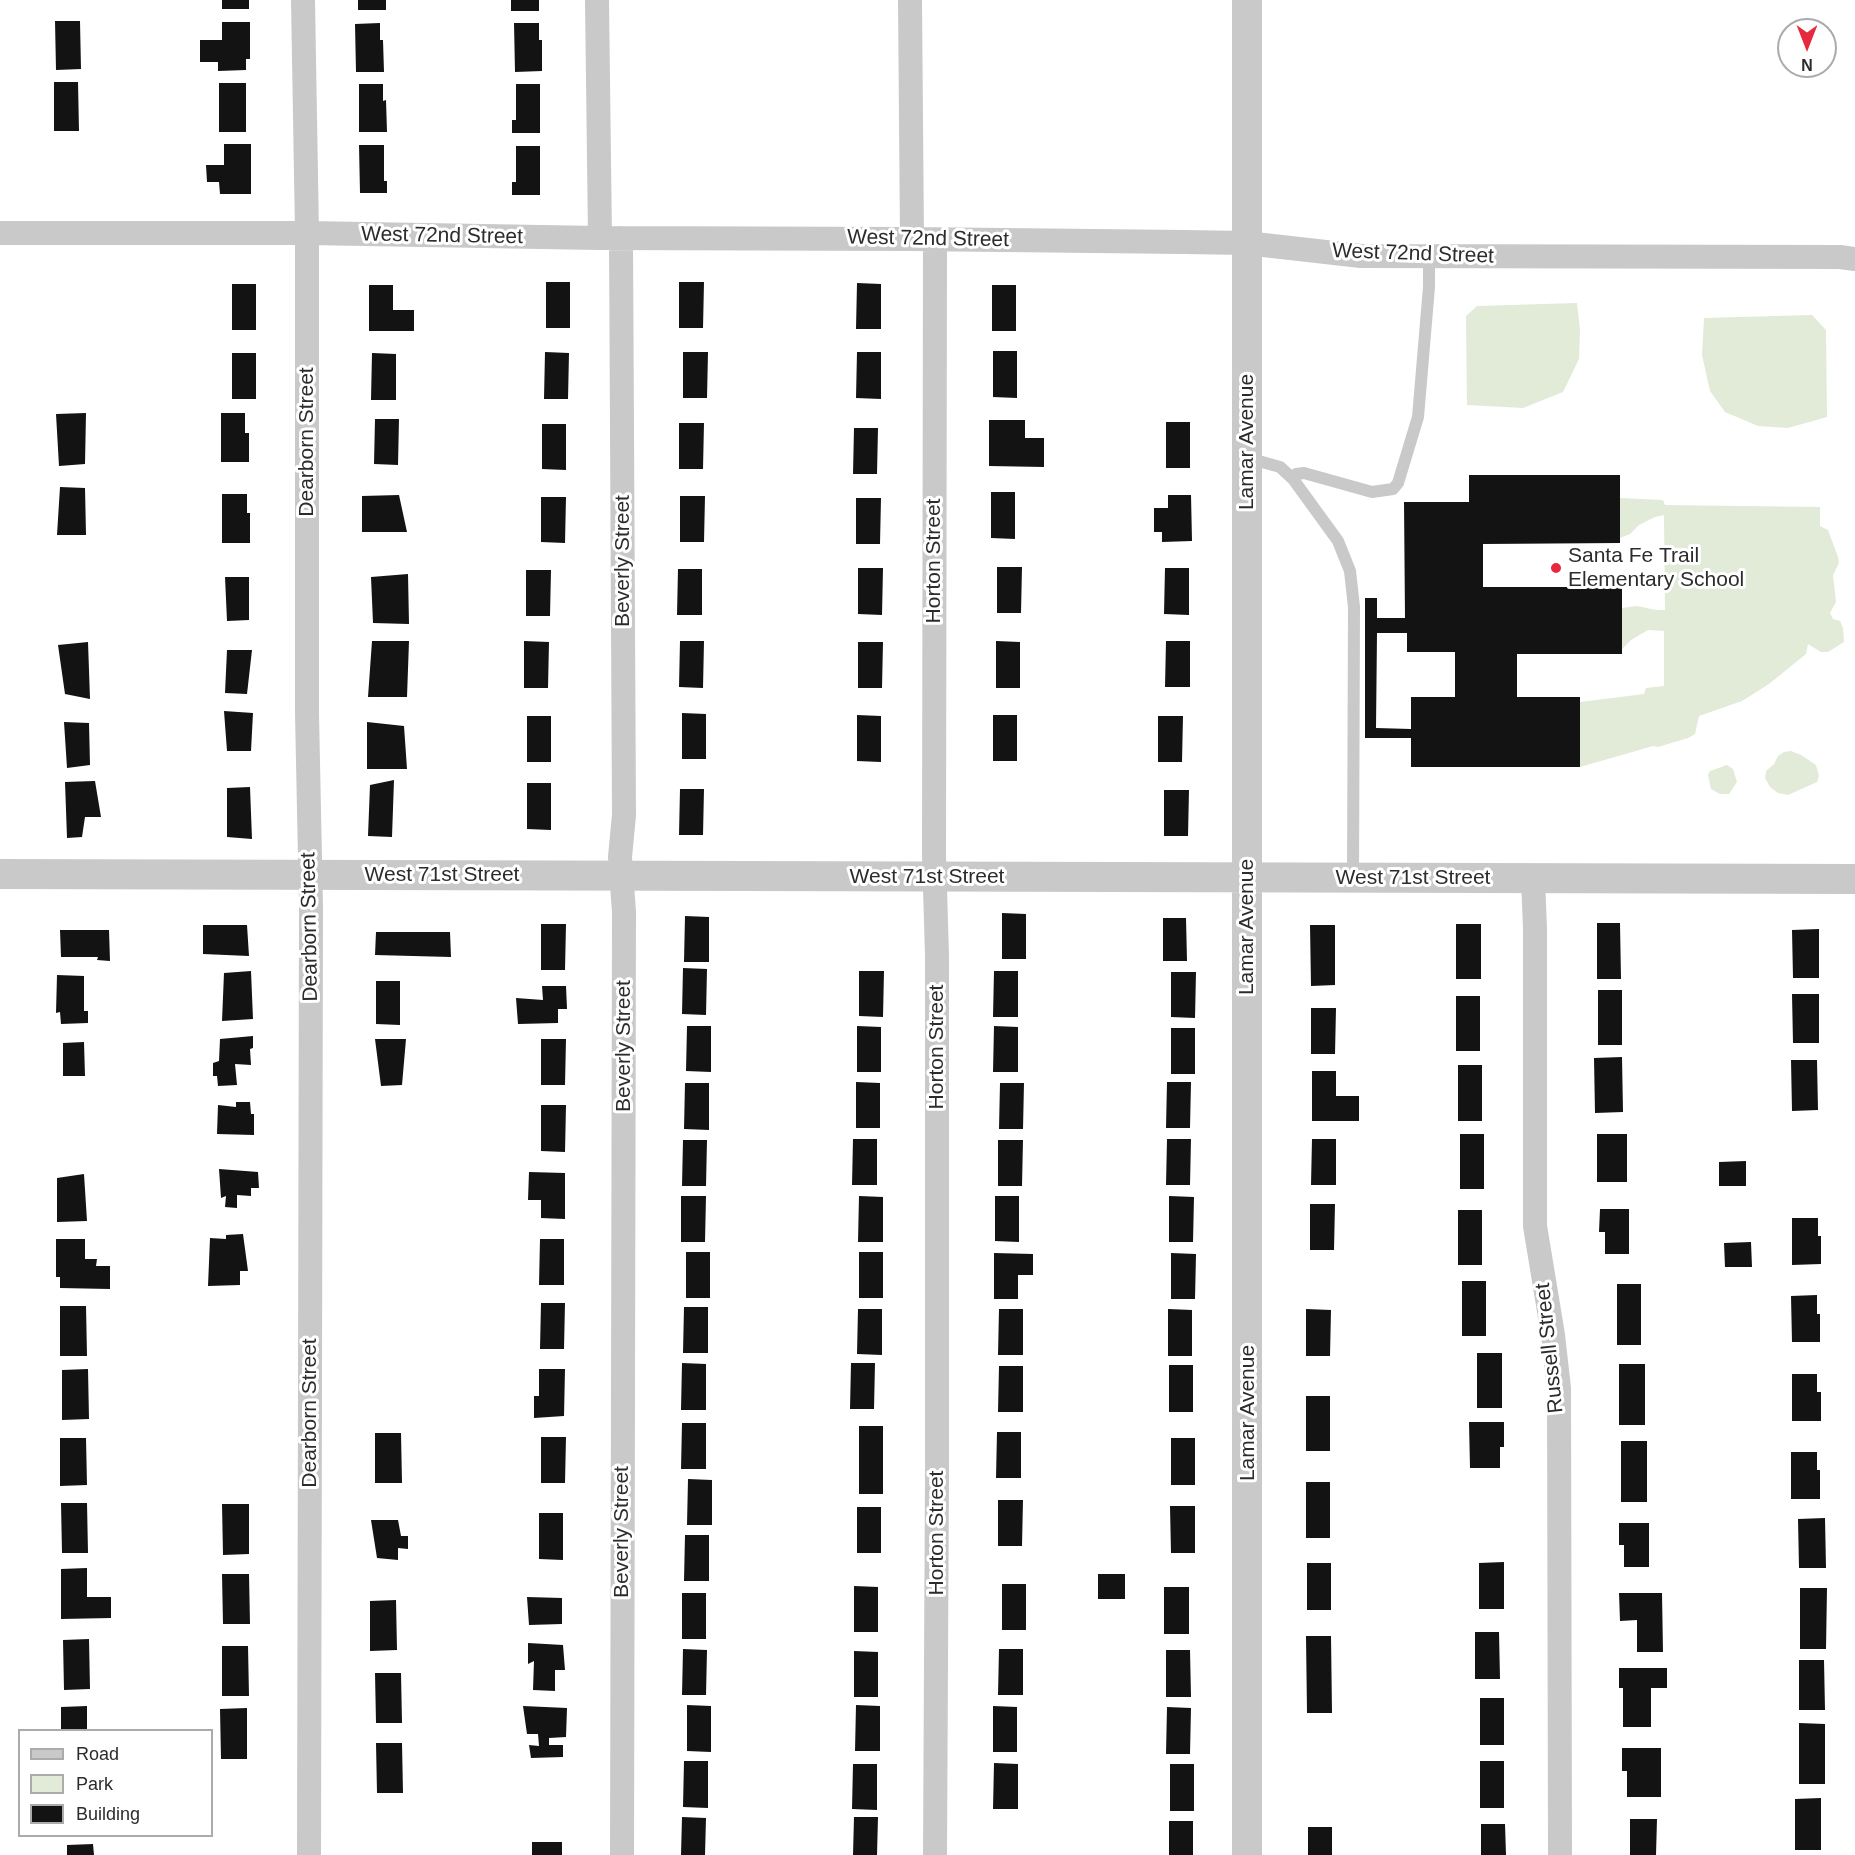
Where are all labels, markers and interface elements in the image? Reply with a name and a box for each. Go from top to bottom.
north arrow [1777,18,1837,78]
text: N [1801,56,1813,73]
street label: West 72nd Street [361,222,523,250]
street label: West 72nd Street [847,225,1009,253]
street label: West 72nd Street [1332,239,1494,269]
street label: Dearborn Street [294,367,320,517]
street label: Lamar Avenue [1234,374,1260,510]
street label: Beverly Street [610,495,636,627]
street label: Horton Street [921,499,947,623]
place label: Santa Fe Trail Elementary School [1568,543,1744,593]
marker: Santa Fe Trail Elementary School [1549,561,1563,575]
street label: Dearborn Street [296,852,324,1002]
street label: Lamar Avenue [1234,859,1260,995]
street label: West 71st Street [365,862,519,888]
street label: West 71st Street [850,864,1004,890]
street label: West 71st Street [1336,865,1490,891]
street label: Beverly Street [611,980,637,1112]
street label: Horton Street [924,985,950,1109]
street label: Russell Street [1531,1282,1569,1414]
street label: Dearborn Street [297,1338,323,1488]
street label: Lamar Avenue [1235,1345,1261,1481]
street label: Beverly Street [609,1466,635,1598]
street label: Horton Street [924,1471,950,1595]
legend [18,1729,213,1837]
text: Road [76,1744,119,1764]
text: Park [76,1774,113,1794]
text: Building [76,1804,140,1824]

